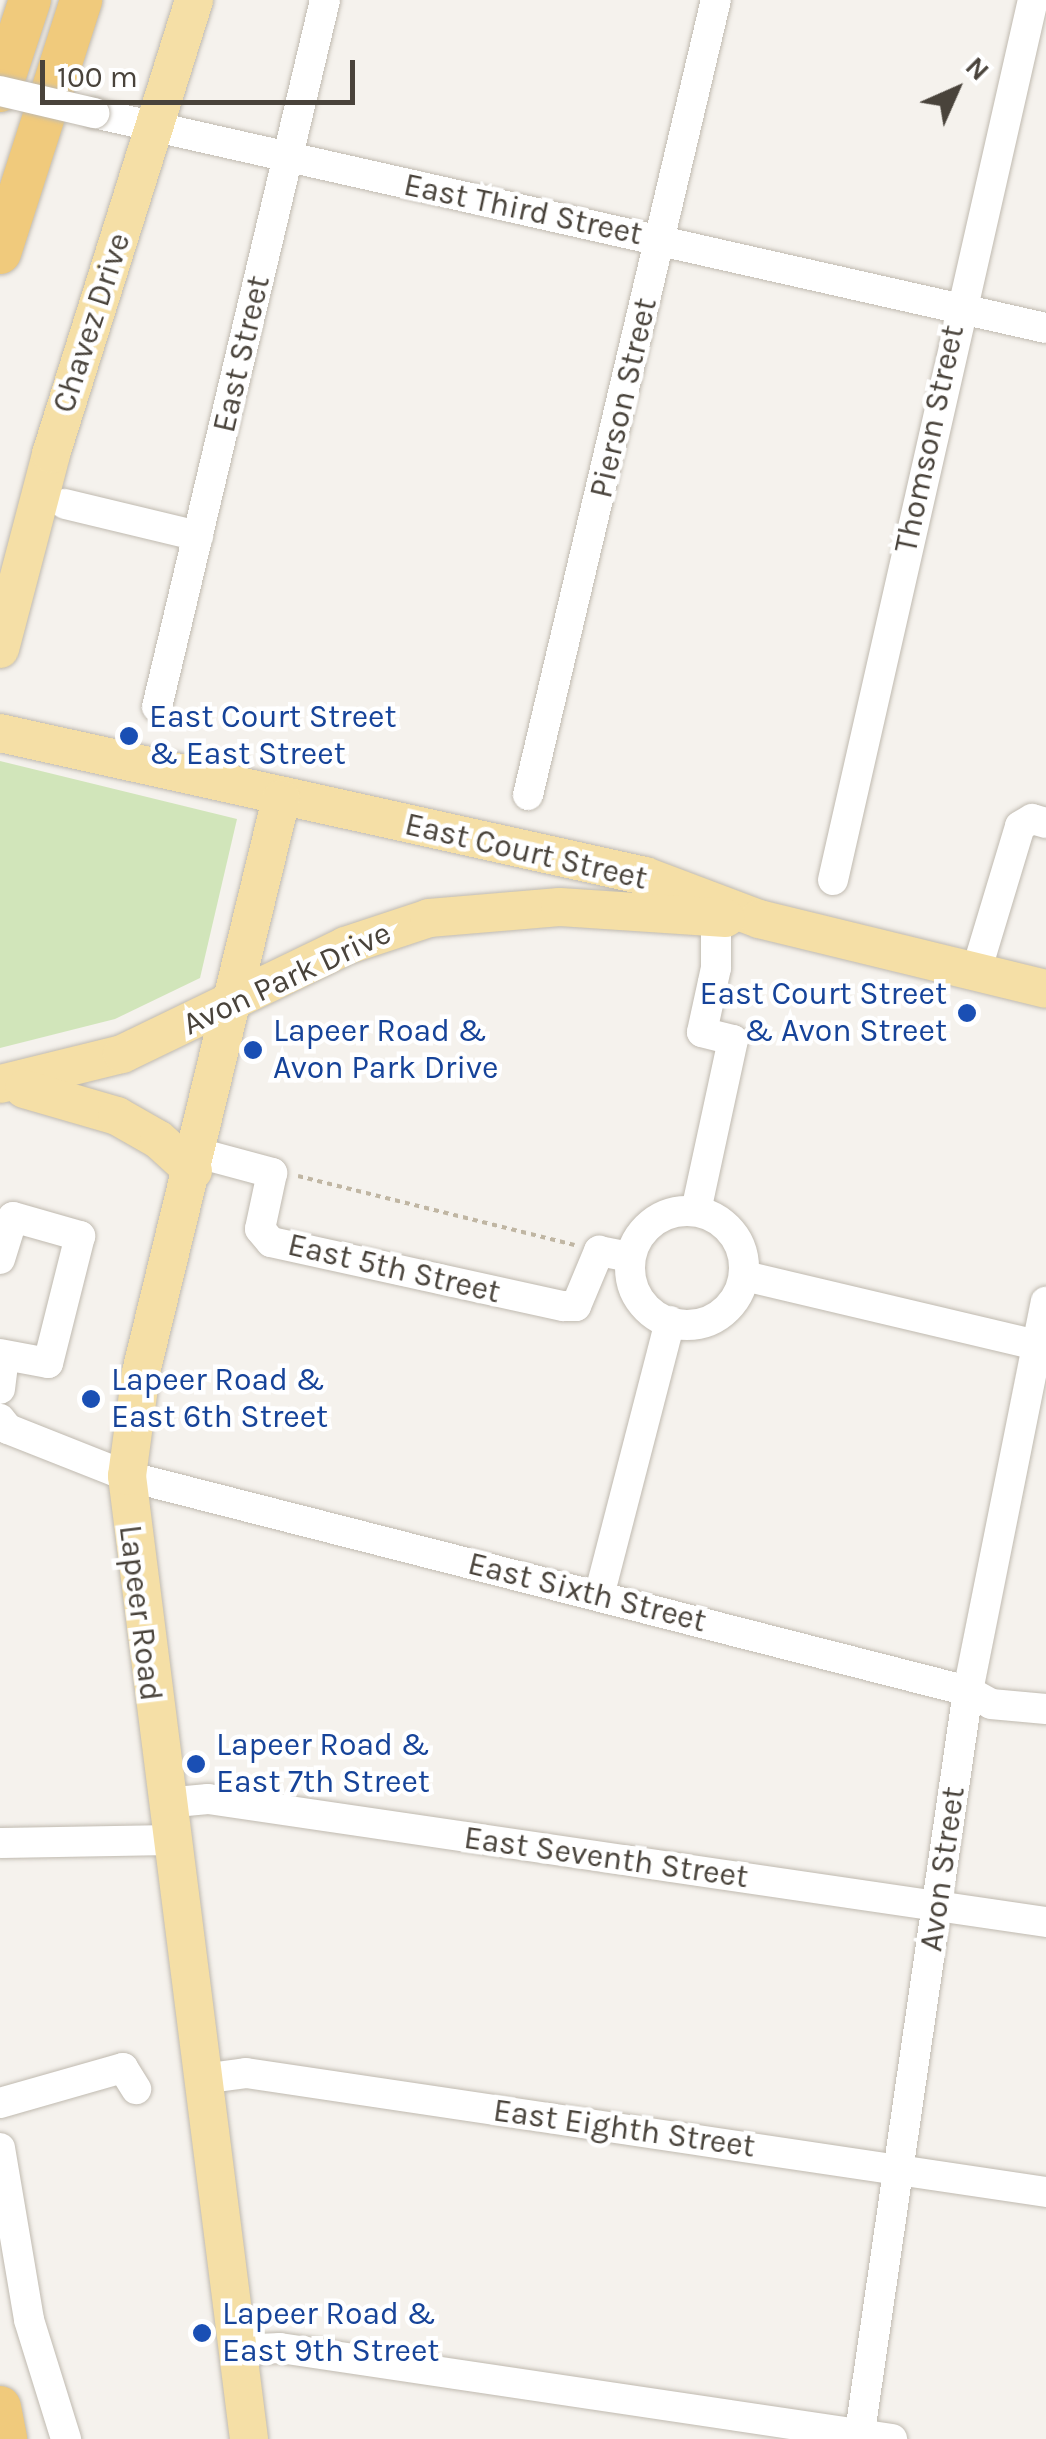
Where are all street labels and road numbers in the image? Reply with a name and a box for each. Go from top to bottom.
street label: East Third Street [400,166,646,254]
street label: Chavez Drive [45,228,139,418]
street label: East Street [205,272,279,436]
street label: Pierson Street [582,294,666,502]
street label: Thomson Street [887,322,973,556]
street label: East Court Street [401,805,651,899]
street label: Avon Park Drive [177,914,397,1044]
street label: East 5th Street [284,1226,504,1312]
street label: Lapeer Road [110,1523,170,1703]
street label: East Sixth Street [464,1545,710,1641]
street label: Avon Street [912,1784,974,1954]
street label: East Seventh Street [462,1819,750,1897]
street label: East Eighth Street [491,2092,757,2166]

